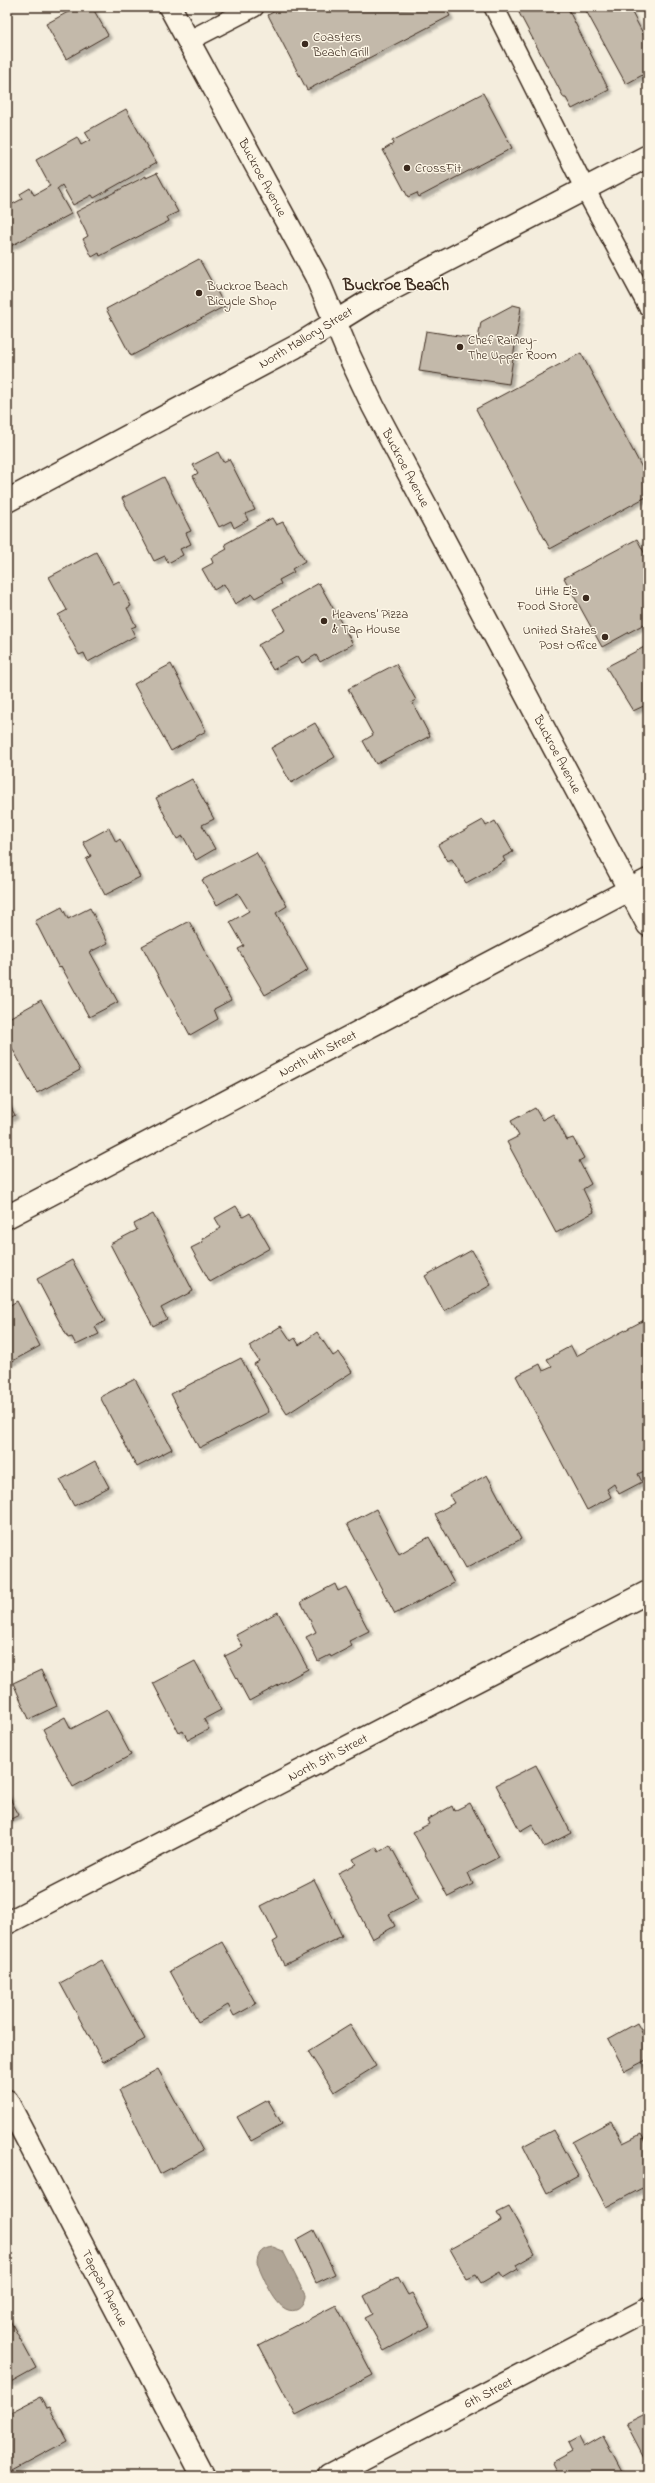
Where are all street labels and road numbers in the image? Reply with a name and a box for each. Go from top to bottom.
street label: Buckroe Avenue [233,134,292,220]
street label: North Mallory Street [255,302,358,374]
street label: Buckroe Avenue [377,424,434,511]
street label: Buckroe Avenue [528,711,586,797]
street label: North 4th Street [275,1025,360,1082]
street label: North 5th Street [285,1729,372,1786]
street label: Tappan Avenue [77,2246,133,2330]
street label: 6th Street [461,2372,517,2413]

